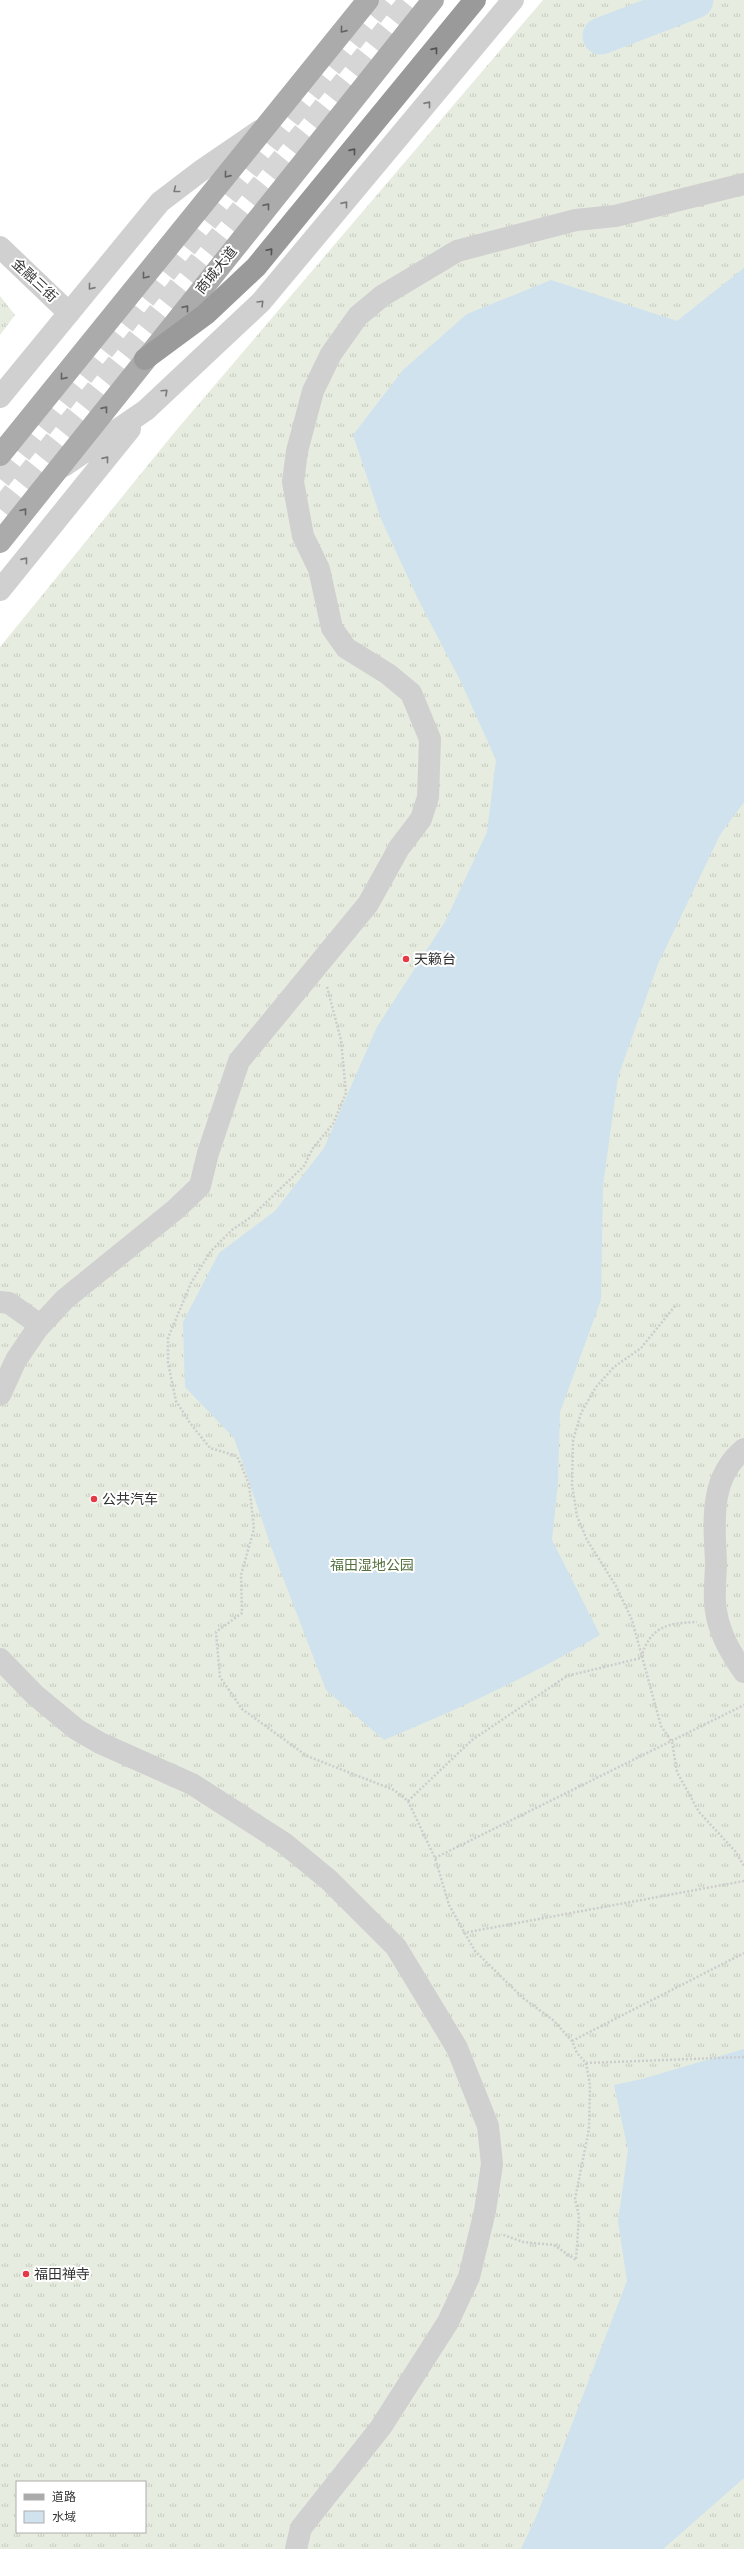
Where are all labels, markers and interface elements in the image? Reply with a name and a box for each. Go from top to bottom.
one-way arrow [341,26,348,33]
one-way arrow [430,48,437,55]
one-way arrow [423,101,430,108]
one-way arrow [348,149,355,156]
one-way arrow [224,170,231,178]
one-way arrow [174,185,181,192]
one-way arrow [340,202,347,209]
one-way arrow [263,204,270,211]
street label: 商城大道 [191,243,241,297]
one-way arrow [265,249,272,256]
street label: 金融三街 [8,254,62,306]
one-way arrow [142,271,149,279]
one-way arrow [88,282,95,289]
one-way arrow [256,300,263,308]
one-way arrow [181,305,188,312]
one-way arrow [61,373,68,380]
one-way arrow [161,389,168,396]
one-way arrow [100,407,107,414]
one-way arrow [102,456,109,463]
one-way arrow [19,509,26,516]
one-way arrow [20,557,27,564]
place label: 天籁台 [414,950,456,968]
marker: 天籁台 [401,954,411,964]
place label: 公共汽车 [102,1490,158,1508]
marker: 公共汽车 [89,1494,99,1504]
park label: 福田湿地公园 [330,1556,414,1574]
place label: 福田禅寺 [34,2265,90,2283]
marker: 福田禅寺 [21,2269,31,2279]
legend [16,2481,146,2533]
text: 道路 [52,2489,76,2504]
text: 水域 [52,2509,76,2524]

